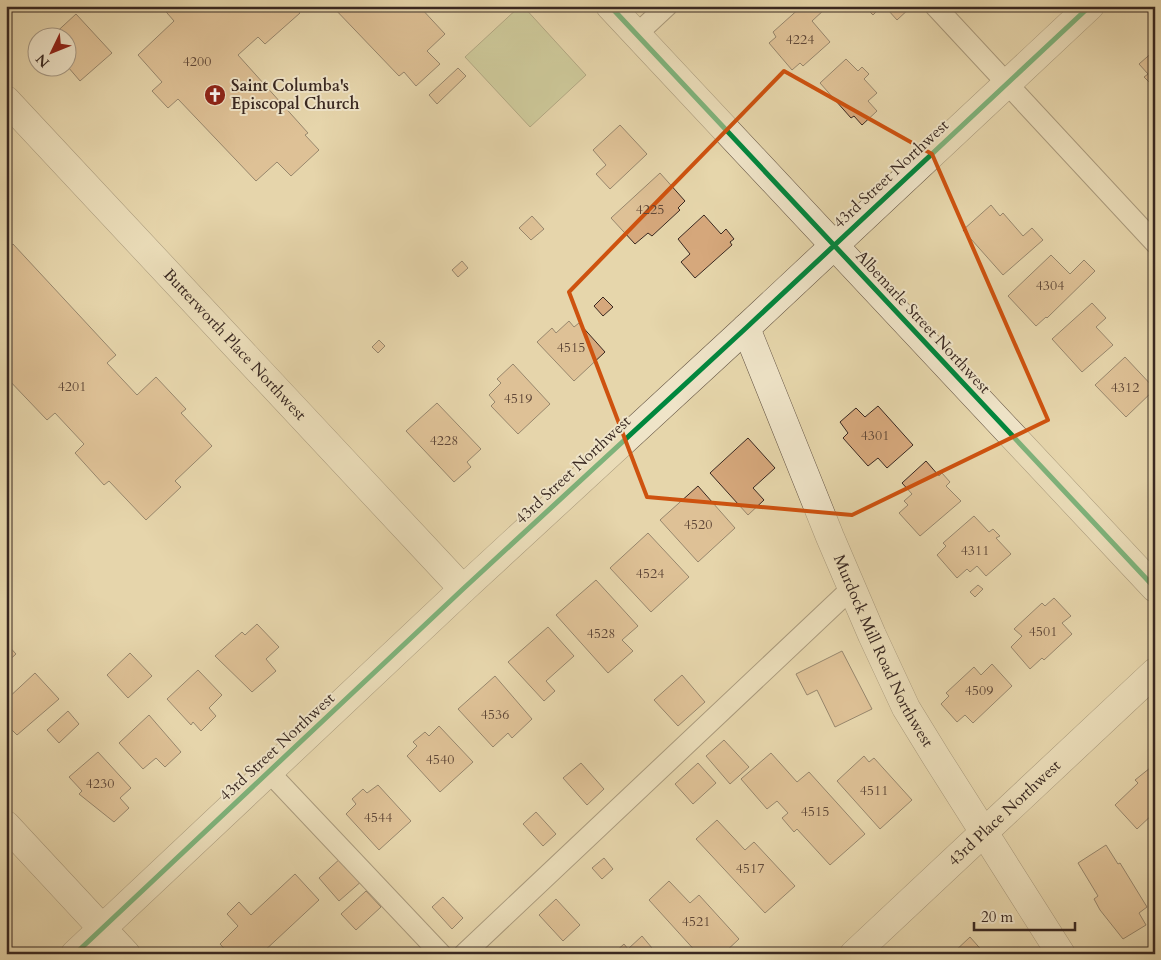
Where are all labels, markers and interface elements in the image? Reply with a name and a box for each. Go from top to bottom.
north arrow [28,28,78,78]
house number: 4224 [786,30,814,49]
text: N [32,50,54,71]
house number: 4200 [183,52,211,71]
place label: Saint Columba's Episcopal Church [231,75,360,115]
church icon: Saint Columba's Episcopal Church [203,83,227,107]
street label: 43rd Street Northwest [829,115,953,233]
house number: 4225 [636,200,664,219]
street label: Albemarle Street Northwest [851,246,995,398]
street label: Butterworth Place Northwest [158,264,311,425]
house number: 4304 [1036,276,1064,295]
house number: 4515 [557,338,585,357]
house number: 4201 [58,377,86,396]
house number: 4312 [1111,378,1139,397]
house number: 4519 [504,389,532,408]
street label: 43rd Street Northwest [511,411,635,529]
house number: 4301 [861,426,889,445]
house number: 4228 [430,431,458,450]
house number: 4520 [684,515,712,534]
house number: 4311 [961,541,989,560]
street label: Murdock Mill Road Northwest [828,551,938,751]
house number: 4524 [636,564,664,583]
house number: 4501 [1029,622,1057,641]
house number: 4528 [587,624,615,643]
house number: 4509 [965,681,993,700]
street label: 43rd Street Northwest [215,688,339,806]
house number: 4536 [481,705,509,724]
house number: 4540 [426,750,454,769]
street label: 43rd Place Northwest [943,755,1065,871]
house number: 4230 [86,774,114,793]
house number: 4511 [860,781,888,800]
house number: 4515 [801,802,829,821]
house number: 4544 [364,808,392,827]
house number: 4517 [736,859,764,878]
scale bar [974,900,1075,932]
text: 20 m [981,907,1013,927]
house number: 4521 [682,912,710,931]

